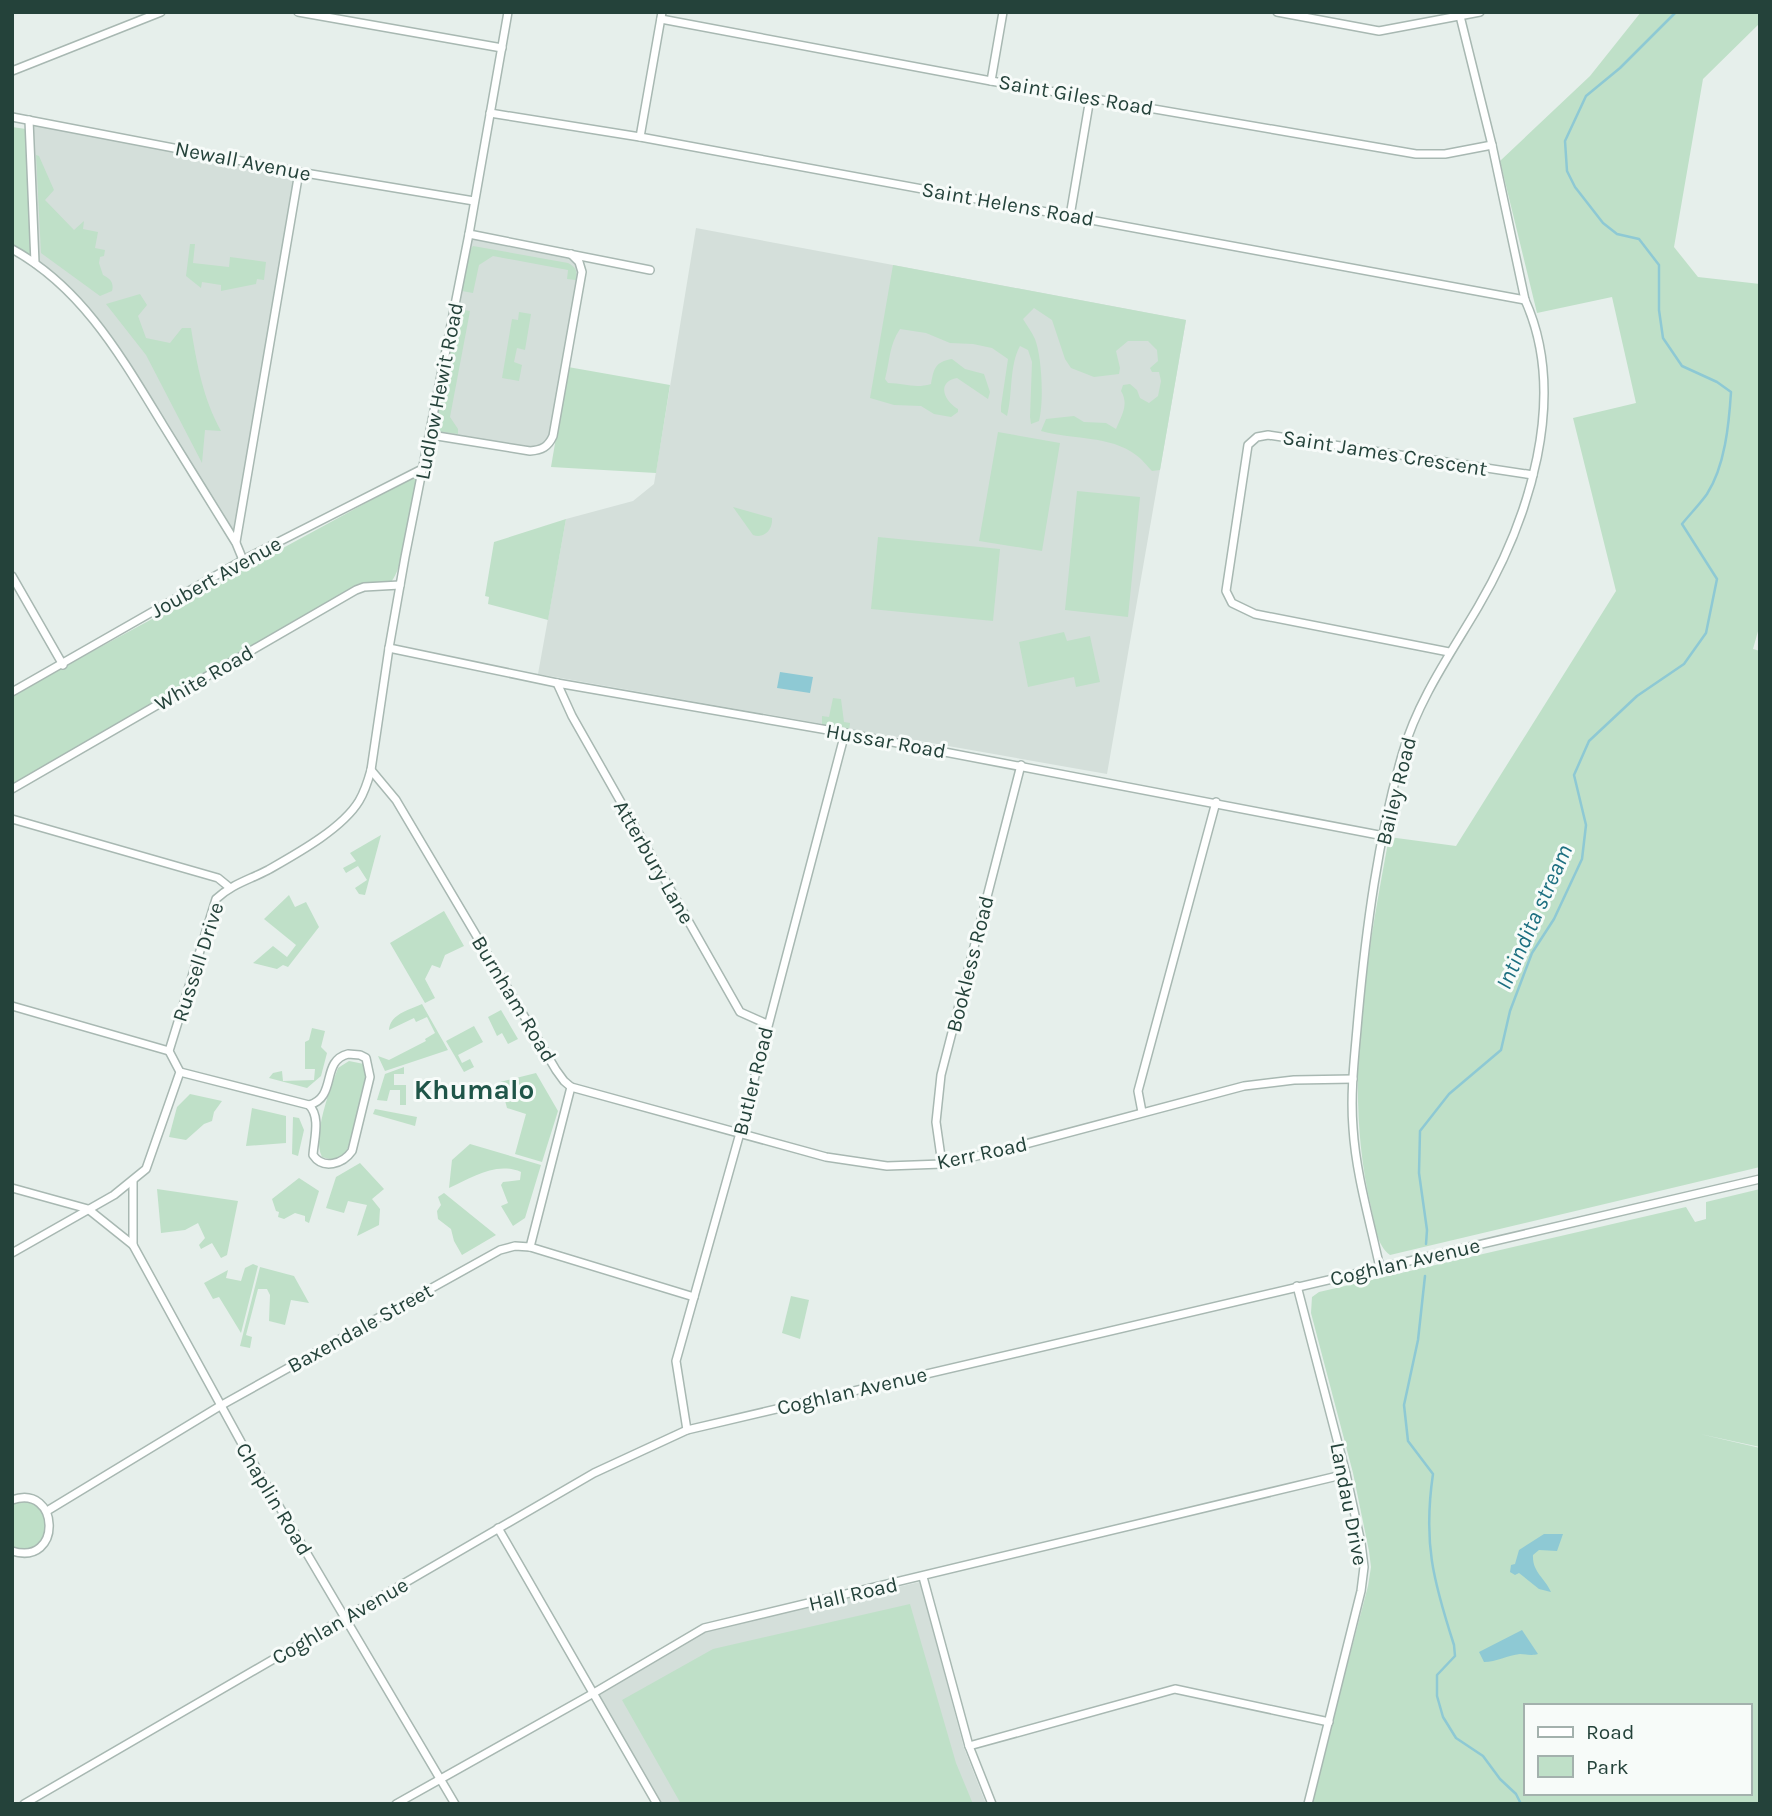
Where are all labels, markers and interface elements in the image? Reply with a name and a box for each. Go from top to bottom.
street label: Saint Giles Road [997,70,1155,120]
street label: Newall Avenue [173,136,313,186]
street label: Saint Helens Road [920,177,1096,231]
street label: Ludlow Hewit Road [410,300,468,482]
street label: Saint James Crescent [1281,425,1489,481]
street label: Joubert Avenue [147,531,285,623]
street label: White Road [150,640,258,716]
street label: Hussar Road [824,719,948,763]
street label: Bailey Road [1371,734,1421,848]
street label: Atterbury Lane [609,796,699,928]
water label: Intindita stream [1490,840,1578,994]
street label: Bookless Road [941,893,999,1035]
street label: Russell Drive [167,899,229,1025]
street label: Burnham Road [467,931,561,1067]
street label: Butler Road [728,1024,778,1138]
district label: Khumalo [414,1073,534,1106]
street label: Kerr Road [934,1132,1030,1174]
street label: Coghlan Avenue [1328,1233,1482,1291]
street label: Baxendale Street [283,1278,437,1378]
street label: Coghlan Avenue [775,1362,929,1420]
street label: Chaplin Road [231,1438,317,1560]
street label: Landau Drive [1325,1440,1373,1568]
street label: Coghlan Avenue [268,1572,412,1670]
street label: Hall Road [806,1572,900,1616]
legend [1524,1704,1751,1795]
text: Road [1586,1720,1634,1744]
text: Park [1586,1755,1629,1779]

